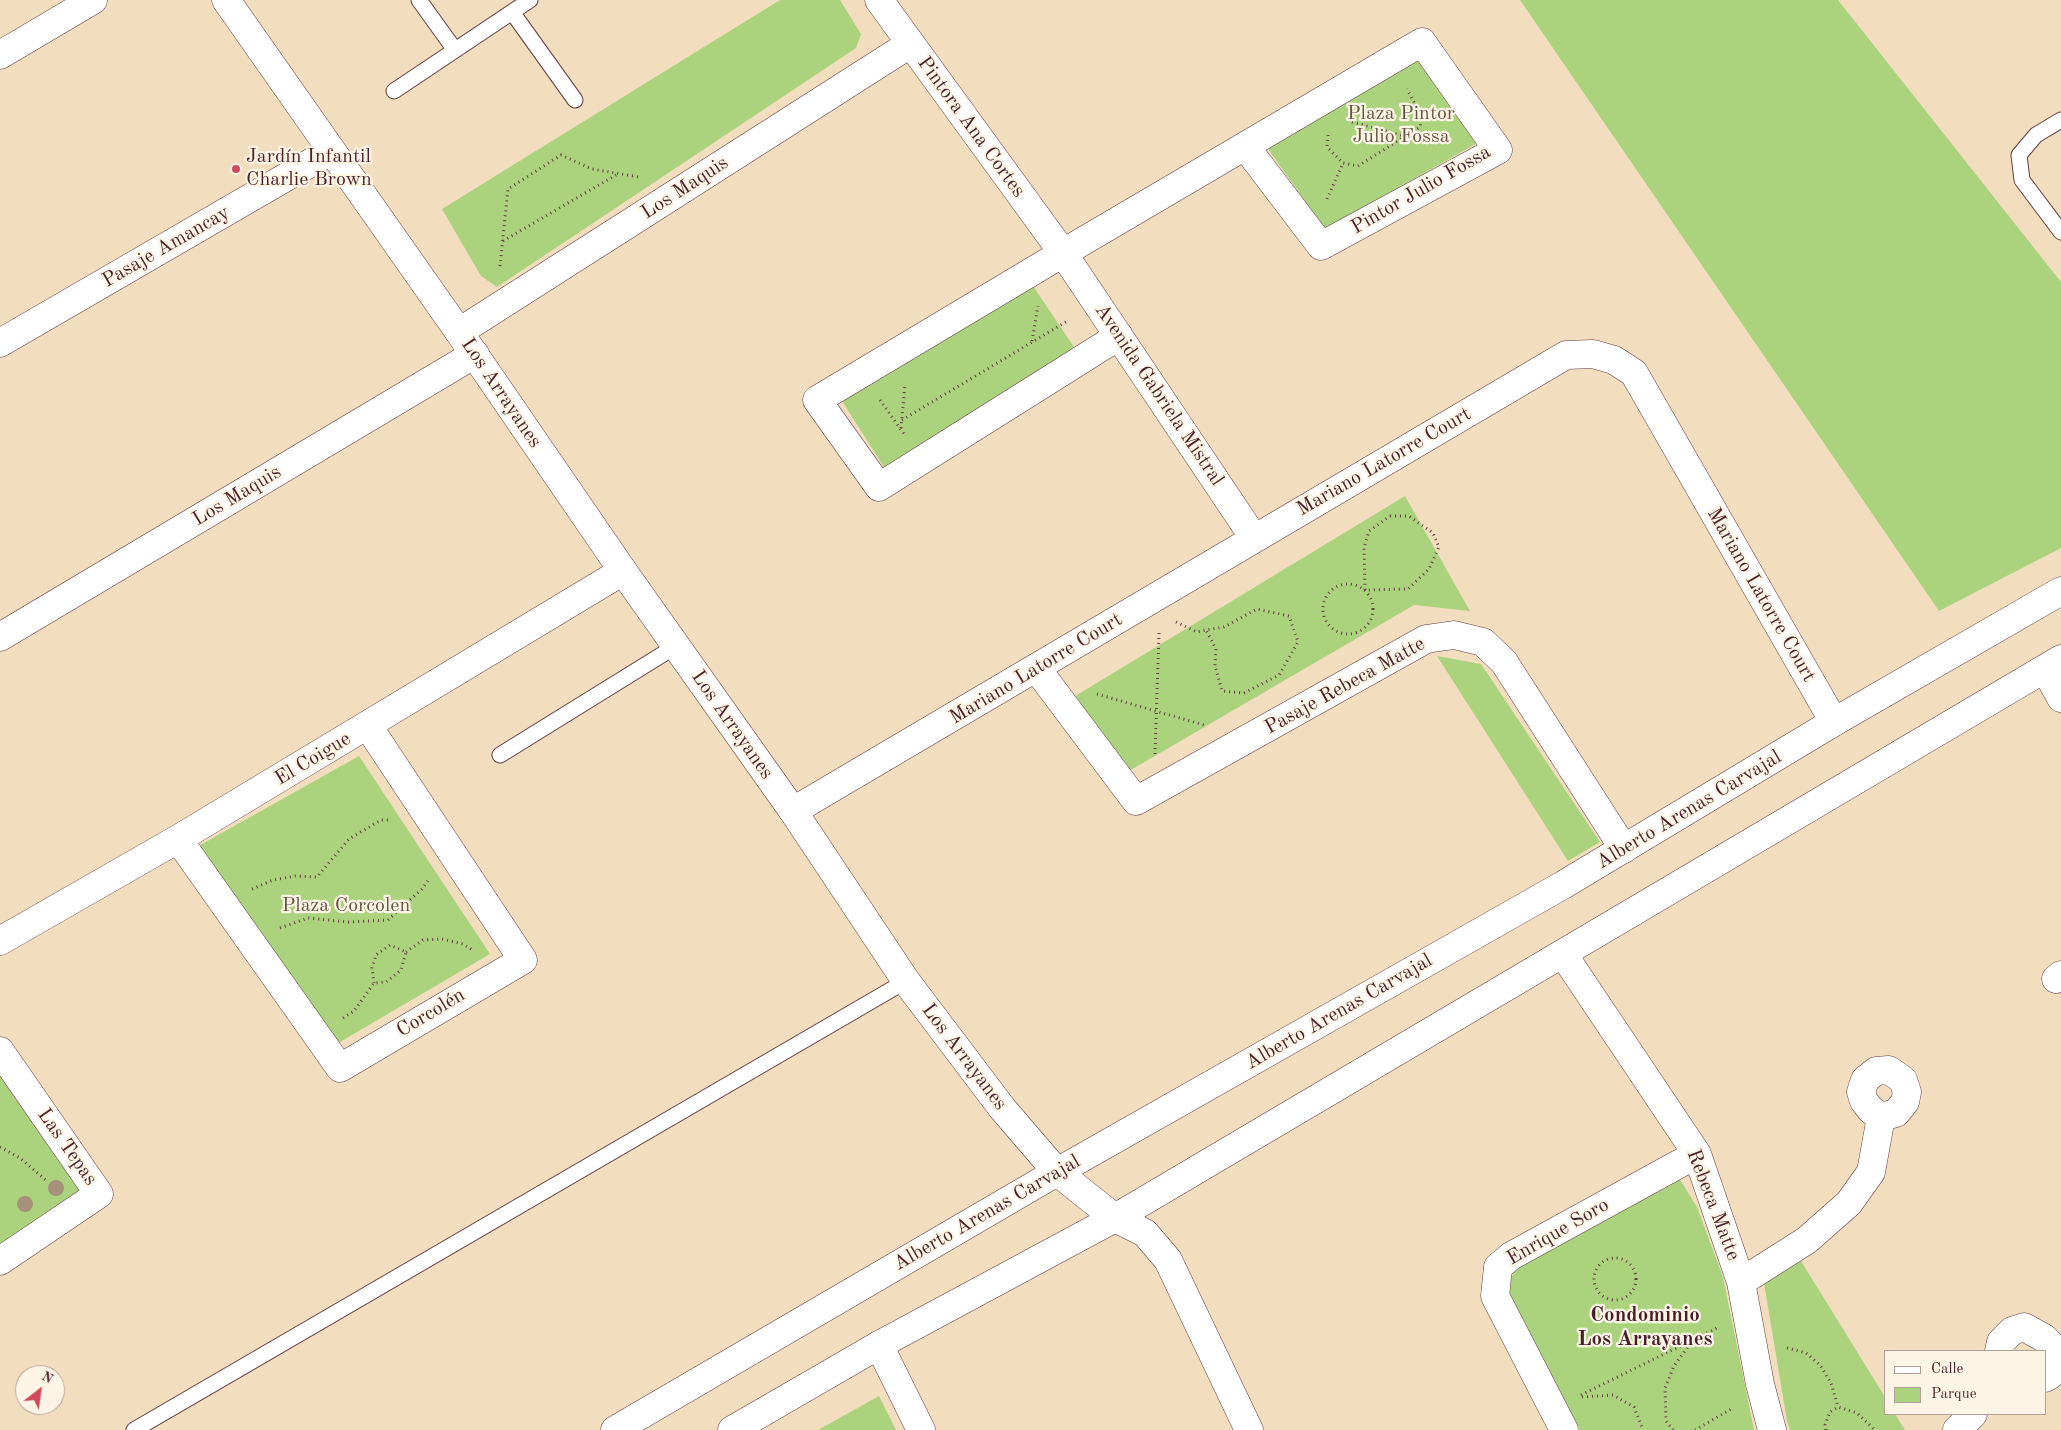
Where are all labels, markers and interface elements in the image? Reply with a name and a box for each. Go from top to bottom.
street label: Pintora Ana Cortes [912,52,1030,202]
park label: Plaza Pintor Julio Fossa [1347,102,1455,149]
street label: Pintor Julio Fossa [1347,140,1495,240]
place label: Jardín Infantil Charlie Brown [246,145,372,192]
street label: Los Maquis [637,151,733,225]
marker: Jardín Infantil Charlie Brown [230,163,242,175]
street label: Pasaje Amancay [98,201,234,293]
street label: Avenida Gabriela Mistral [1089,299,1229,491]
street label: Los Arrayanes [455,333,547,453]
street label: Mariano Latorre Court [1293,402,1475,522]
street label: Los Maquis [188,460,286,532]
street label: Mariano Latorre Court [1701,504,1821,686]
street label: Mariano Latorre Court [945,608,1127,730]
street label: Pasaje Rebeca Matte [1261,632,1429,740]
street label: Los Arrayanes [686,666,778,784]
street label: El Coigue [271,727,355,791]
street label: Alberto Arenas Carvajal [1592,745,1786,875]
park label: Plaza Corcolen [282,894,410,918]
street label: Alberto Arenas Carvajal [1241,949,1437,1075]
street label: Corcolén [392,983,470,1043]
street label: Los Arrayanes [916,999,1012,1115]
street label: Las Tepas [32,1104,102,1190]
street label: Rebeca Matte [1681,1146,1745,1264]
street label: Alberto Arenas Carvajal [889,1150,1085,1276]
street label: Enrique Soro [1503,1193,1613,1271]
district label: Condominio Los Arrayanes [1577,1302,1713,1352]
legend [1884,1350,2046,1415]
text: Calle [1931,1362,1963,1377]
north arrow [15,1365,65,1415]
text: N [39,1369,55,1387]
text: Parque [1931,1387,1977,1402]

